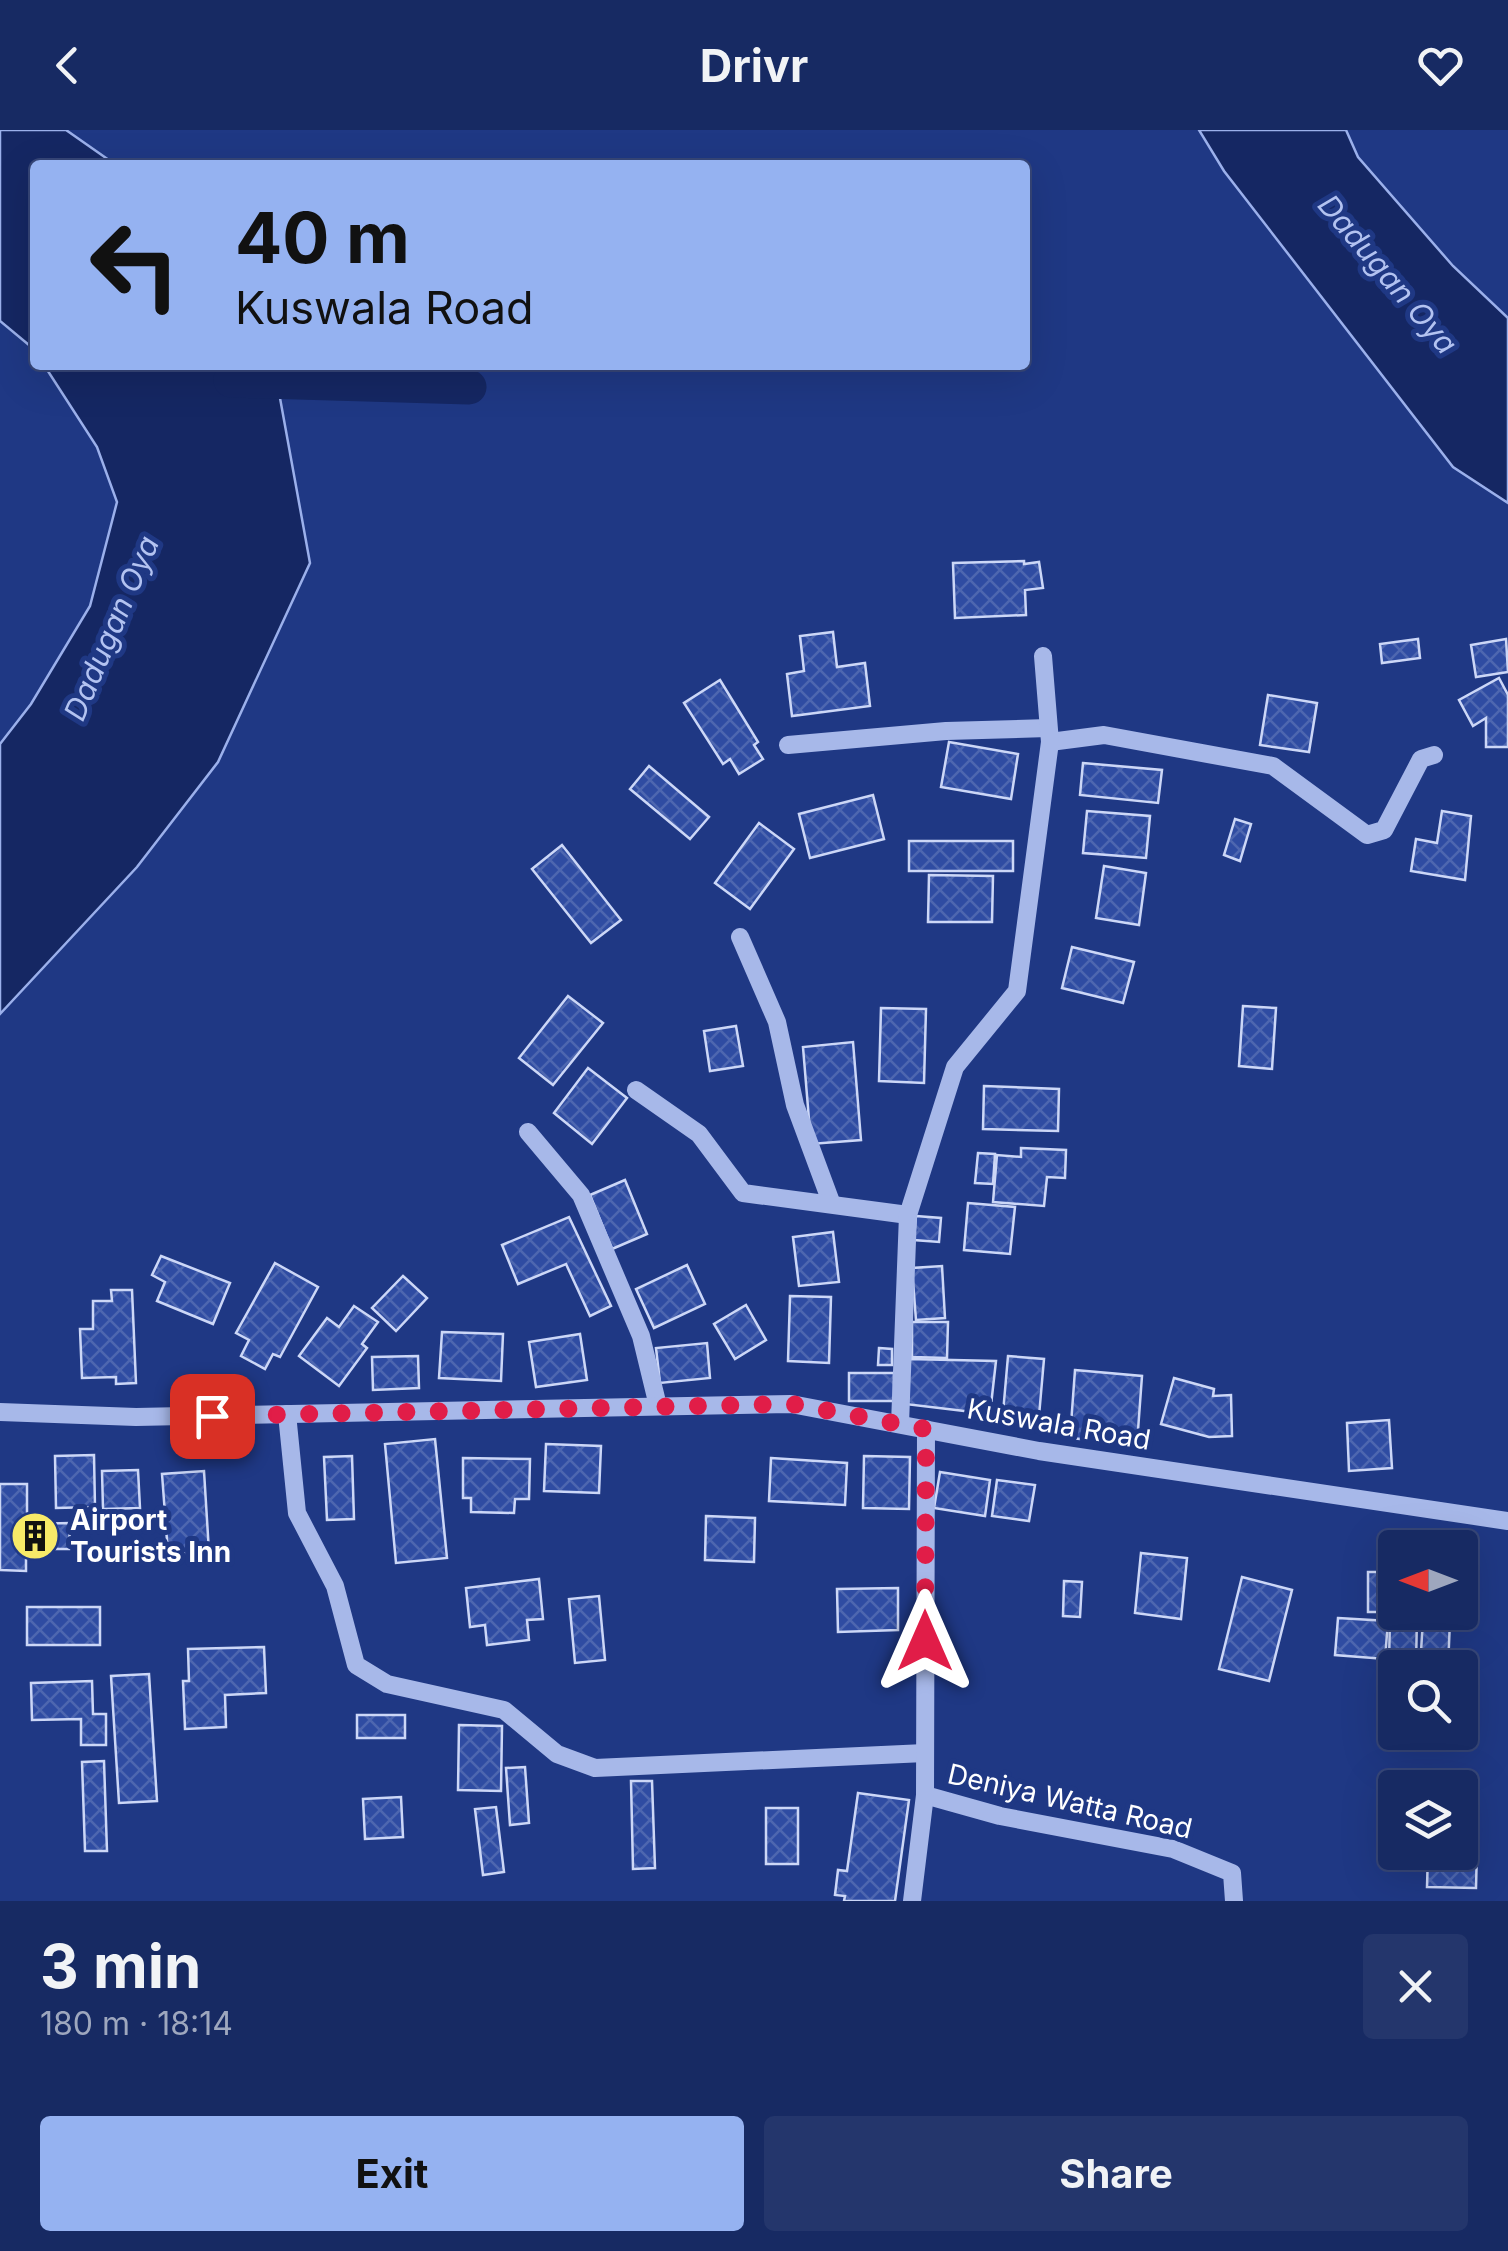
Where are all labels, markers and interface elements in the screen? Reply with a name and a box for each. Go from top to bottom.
icon: back [40,38,95,93]
text: Drivr [700,38,808,93]
icon: heart [1413,38,1468,93]
water label: Dadugan Oya [1311,187,1465,361]
text: 40 m [235,195,410,280]
icon: left [70,200,200,330]
text: Kuswala Road [235,280,534,335]
water label: Dadugan Oya [56,530,166,726]
pin [170,1374,255,1459]
icon: arrive [185,1389,240,1444]
street label: Kuswala Road [965,1391,1153,1457]
place label: Airport Tourists Inn [70,1503,231,1569]
building icon: Airport Tourists Inn [9,1510,61,1562]
north arrow [1378,1530,1478,1630]
map controls [1378,1530,1478,1870]
position arrow [873,1589,977,1693]
button: search [1378,1650,1478,1750]
street label: Deniya Watta Road [944,1756,1196,1846]
button: layers [1378,1770,1478,1870]
text: 3 min [40,1930,201,2002]
button: close [1363,1934,1468,2039]
text: 180 m · 18:14 [40,2004,233,2043]
button: Exit [40,2116,744,2231]
button: Share [764,2116,1468,2231]

